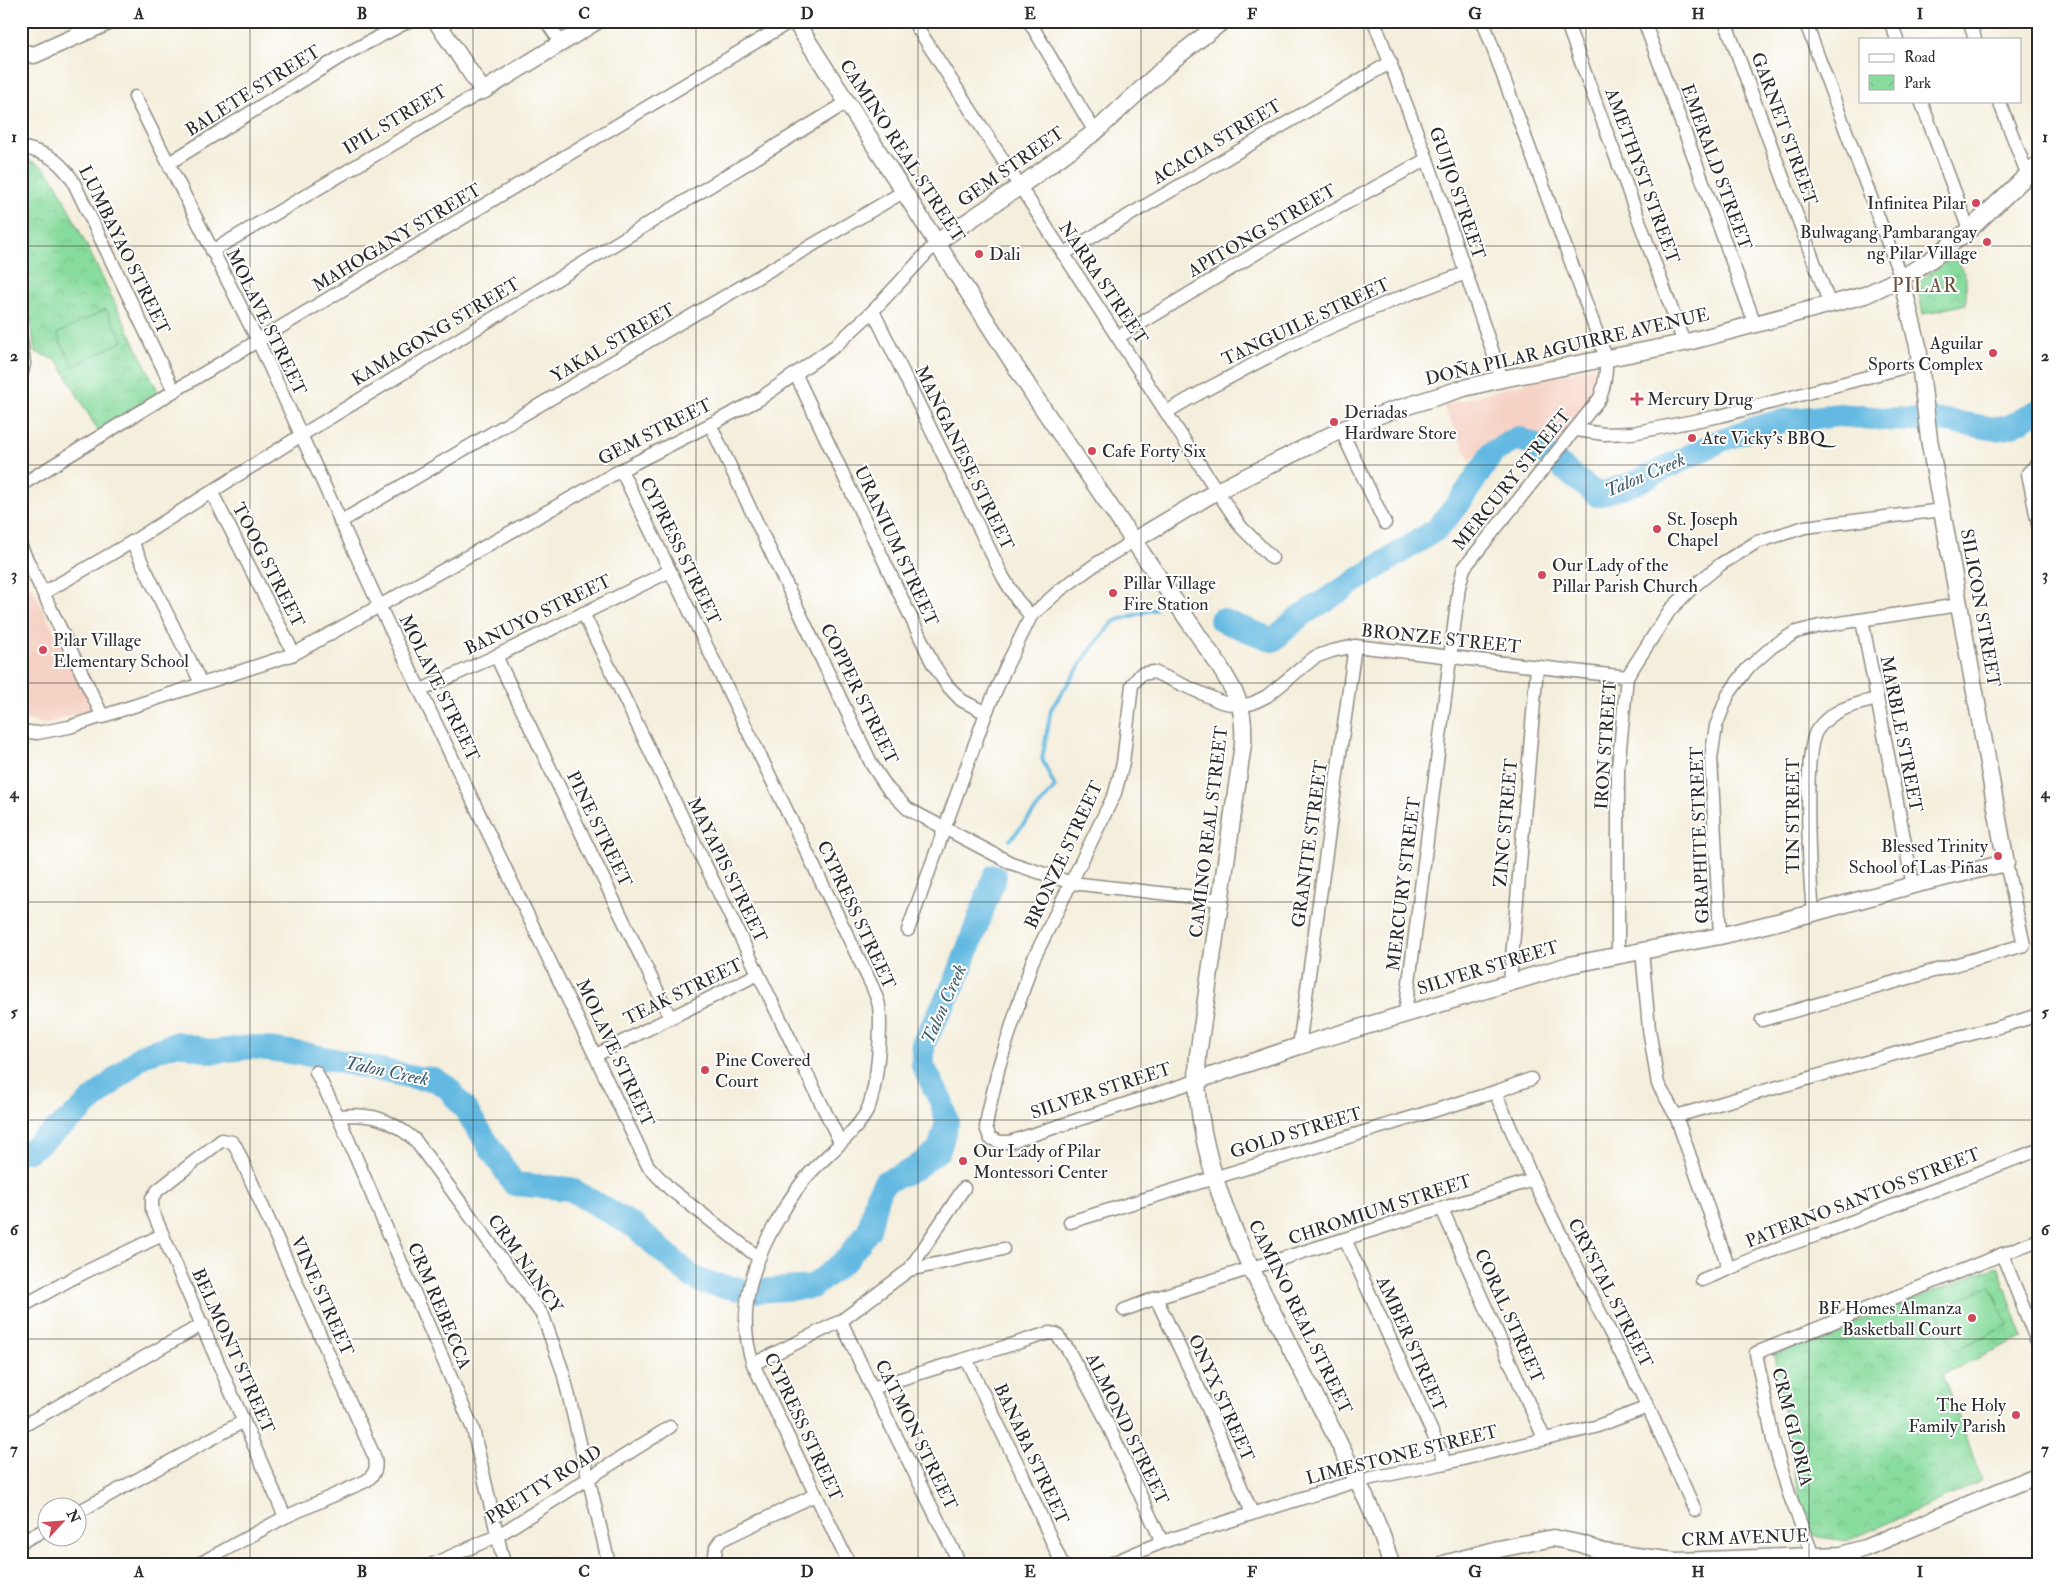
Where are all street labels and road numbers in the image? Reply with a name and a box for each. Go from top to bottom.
street label: BALETE STREET [181,40,325,142]
street label: GARNET STREET [1746,49,1823,209]
street label: CAMINO REAL STREET [834,55,970,247]
street label: IPIL STREET [339,80,452,160]
street label: EMERALD STREET [1675,81,1757,254]
street label: AMETHYST STREET [1599,84,1685,267]
street label: ACACIA STREET [1147,94,1286,190]
street label: GEM STREET [953,121,1069,212]
street label: GUIJO STREET [1424,124,1491,263]
street label: LUMBAYAO STREET [73,162,175,339]
street label: MAHOGANY STREET [308,178,486,298]
street label: APITONG STREET [1183,179,1341,283]
street label: NARRA STREET [1053,217,1153,350]
street label: MOLAVE STREET [220,245,312,400]
street label: KAMAGONG STREET [348,272,525,391]
street label: TANGUILE STREET [1218,273,1394,371]
street label: YAKAL STREET [547,298,680,388]
street label: DOÑA PILAR AGUIRRE AVENUE [1423,303,1711,391]
street label: MANGANESE STREET [909,362,1019,555]
street label: GEM STREET [594,393,716,471]
street label: MERCURY STREET [1448,404,1576,555]
street label: URANIUM STREET [849,462,944,631]
street label: CYPRESS STREET [634,473,726,629]
street label: TOOG STREET [227,499,310,632]
street label: SILICON STREET [1955,527,2005,690]
street label: BANUYO STREET [461,569,616,661]
street label: MOLAVE STREET [393,611,485,766]
street label: BRONZE STREET [1360,619,1523,659]
street label: COPPER STREET [815,620,903,769]
street label: MARBLE STREET [1875,654,1928,815]
street label: IRON STREET [1590,679,1622,810]
street label: CAMINO REAL STREET [1185,724,1233,939]
street label: GRAPHITE STREET [1685,745,1715,924]
street label: ZINC STREET [1489,757,1523,888]
street label: TIN STREET [1782,757,1805,874]
street label: GRANITE STREET [1287,758,1333,929]
street label: PINE STREET [561,767,637,891]
street label: BRONZE STREET [1020,777,1109,933]
street label: MAYAPIS STREET [682,794,772,947]
street label: MERCURY STREET [1382,795,1426,972]
street label: CYPRESS STREET [811,837,901,994]
street label: SILVER STREET [1414,935,1562,1000]
street label: TEAK STREET [620,953,747,1031]
street label: MOLAVE STREET [571,975,660,1131]
street label: SILVER STREET [1028,1057,1175,1125]
street label: GOLD STREET [1227,1102,1365,1164]
street label: PATERNO SANTOS STREET [1742,1142,1984,1253]
street label: CHROMIUM STREET [1285,1169,1475,1251]
street label: CRM NANCY [482,1210,568,1319]
street label: CRYSTAL STREET [1562,1214,1658,1372]
street label: CAMINO REAL STREET [1243,1216,1357,1418]
street label: VINE STREET [285,1233,359,1360]
street label: CRM REBECCA [402,1239,476,1373]
street label: CORAL STREET [1469,1245,1549,1387]
street label: BELMONT STREET [186,1265,280,1438]
street label: AMBER STREET [1370,1272,1451,1416]
street label: ONYX STREET [1183,1331,1260,1466]
street label: ALMOND STREET [1080,1348,1174,1509]
street label: CYPRESS STREET [758,1349,848,1506]
street label: CATMON STREET [870,1356,963,1515]
street label: CRM GLORIA [1766,1365,1818,1489]
street label: BANABA STREET [988,1380,1074,1529]
street label: LIMESTONE STREET [1304,1420,1501,1490]
street label: PRETTY ROAD [482,1440,606,1530]
street label: CRM AVENUE [1681,1524,1809,1552]

